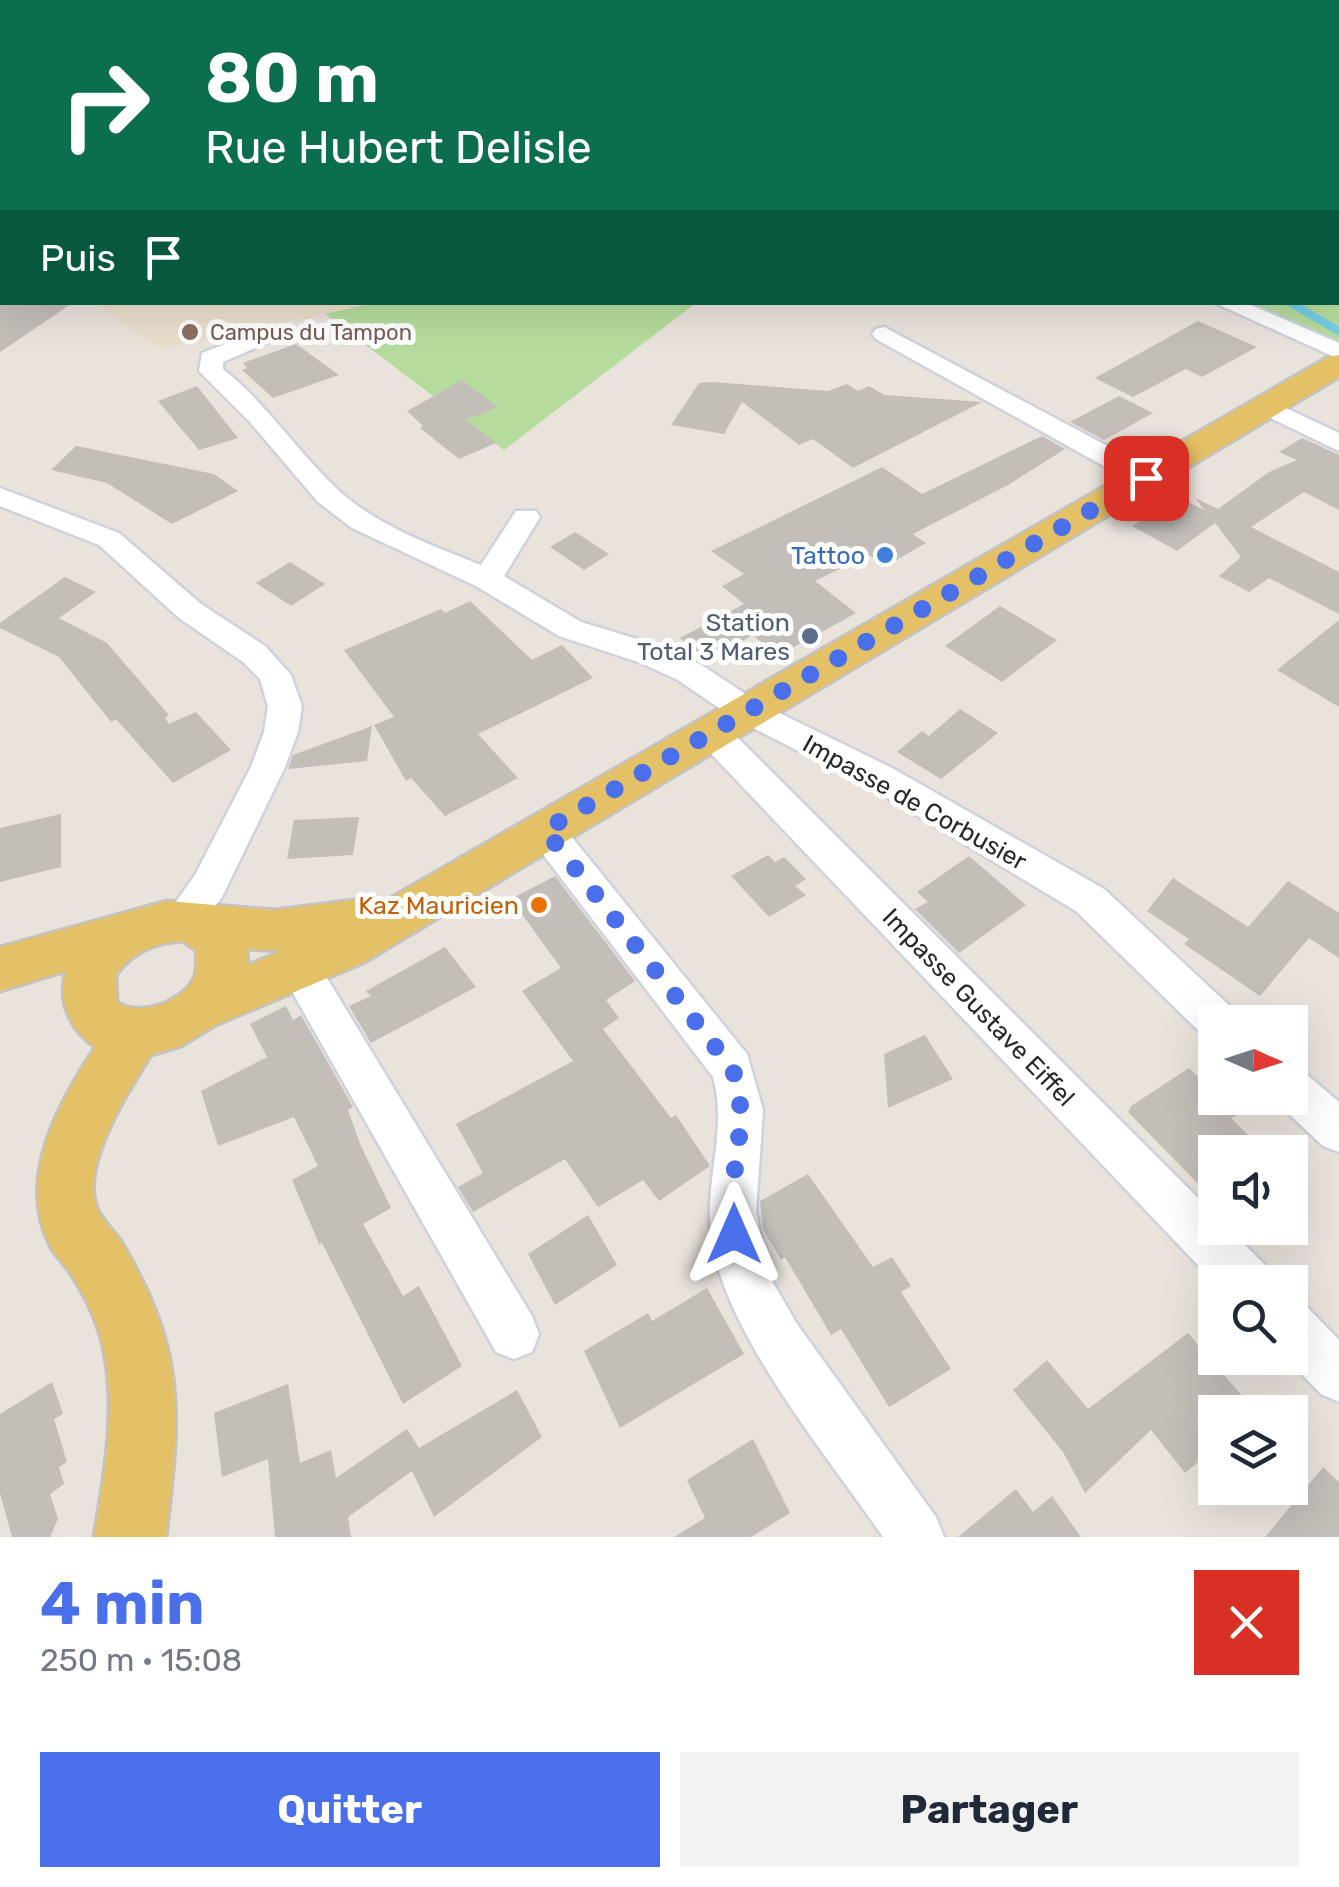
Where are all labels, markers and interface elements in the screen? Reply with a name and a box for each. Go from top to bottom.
text: 80 m [205,37,379,120]
icon: right [40,40,170,170]
text: Rue Hubert Delisle [205,121,592,174]
icon: arrive [136,230,191,285]
text: Puis [40,235,116,281]
place label: Campus du Tampon [210,319,412,346]
marker: Campus du Tampon [179,321,201,343]
pin [1104,436,1189,521]
icon: arrive [1119,451,1174,506]
place label: Tattoo [791,541,865,570]
marker: Tattoo [874,544,896,566]
place label: Station Total 3 Mares [637,608,790,666]
marker: Station Total 3 Mares [799,625,821,647]
street label: Impasse de Corbusier [798,729,1032,876]
place label: Kaz Mauricien [358,891,519,920]
marker: Kaz Mauricien [528,894,550,916]
street label: Impasse Gustave Eiffel [877,903,1081,1112]
north arrow [1198,1005,1308,1115]
map controls [1198,1005,1308,1505]
button: sound [1198,1135,1308,1245]
position arrow [682,1182,786,1286]
button: search [1198,1265,1308,1375]
button: layers [1198,1395,1308,1505]
text: 4 min [40,1568,204,1639]
button: close [1194,1570,1299,1675]
text: 250 m · 15:08 [40,1641,242,1679]
button: Quitter [40,1752,660,1867]
button: Partager [680,1752,1299,1867]

